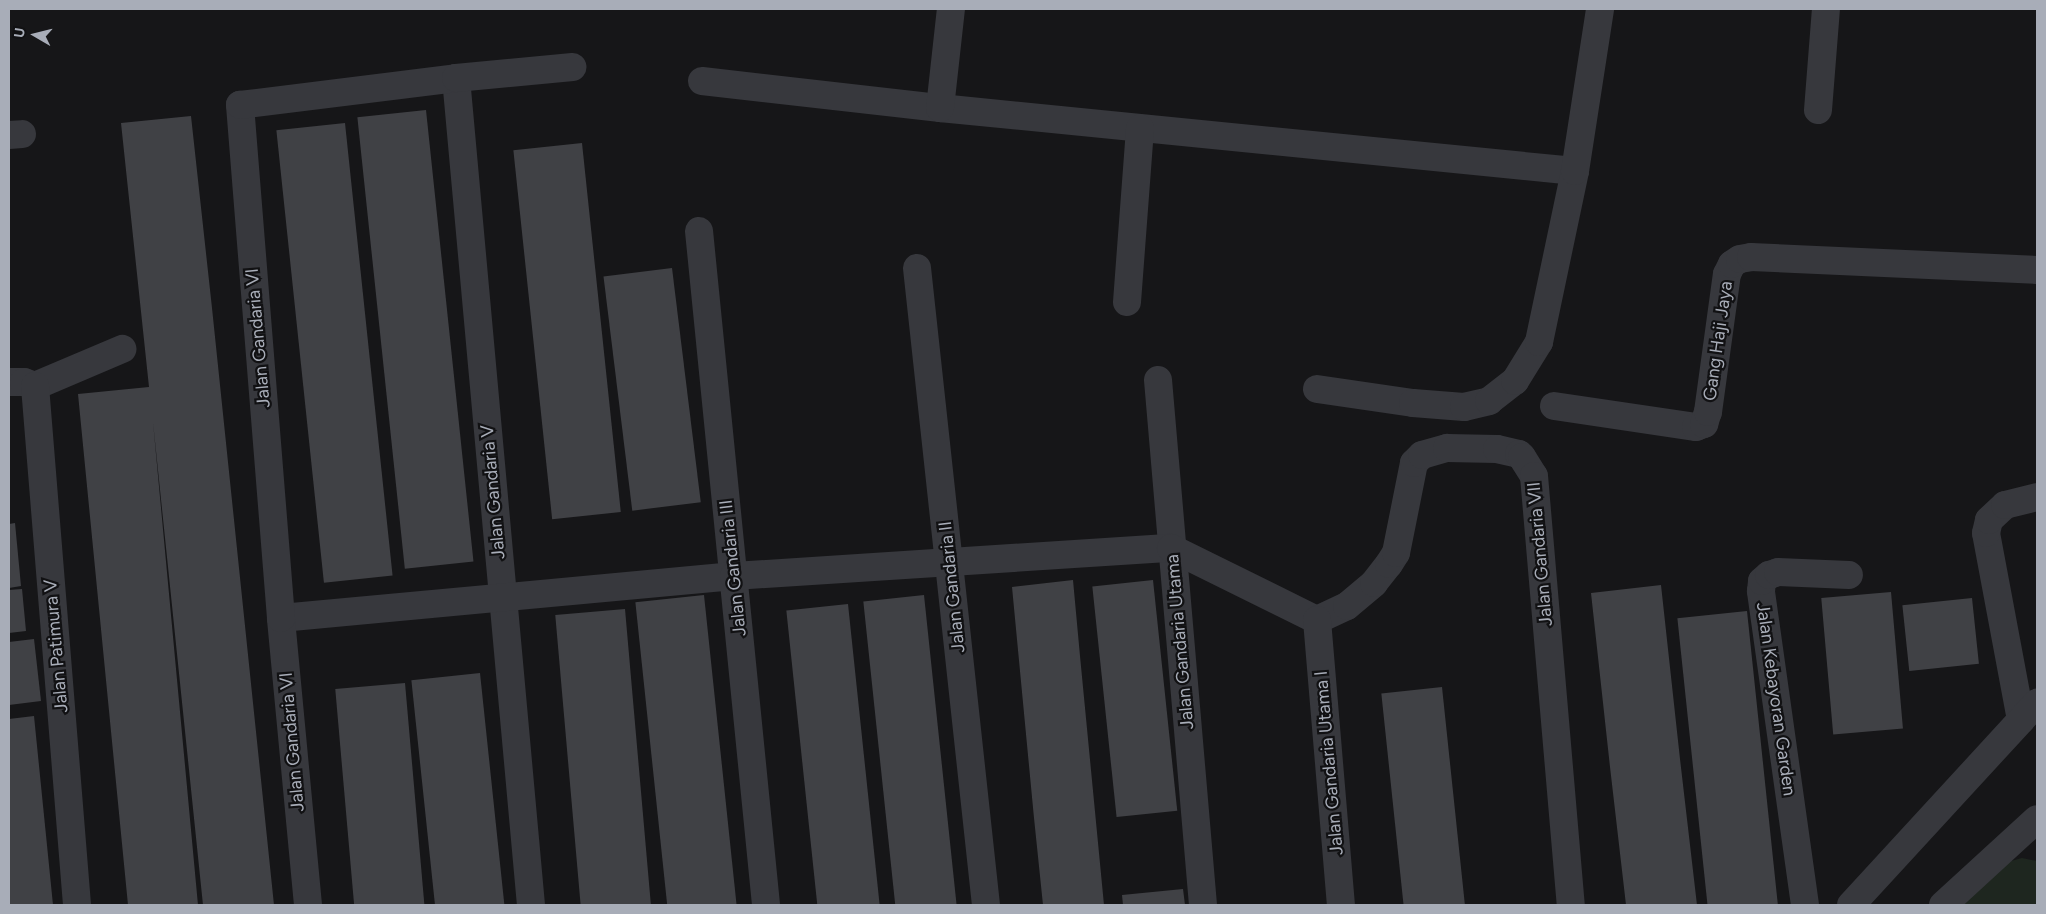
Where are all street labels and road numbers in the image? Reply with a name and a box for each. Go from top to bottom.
street label: Jalan Gandaria VI [241,267,275,409]
street label: Gang Haji Jaya [1699,280,1737,402]
street label: Jalan Gandaria V [476,424,510,560]
street label: Jalan Gandaria VII [1523,481,1557,627]
street label: Jalan Gandaria III [715,499,751,637]
street label: Jalan Gandaria II [934,520,970,654]
street label: Jalan Gandaria Utama [1162,554,1198,730]
street label: Jalan Patimura V [39,578,73,714]
street label: Jalan Kebayoran Garden [1752,601,1800,797]
street label: Jalan Gandaria Utama I [1310,670,1348,856]
street label: Jalan Gandaria VI [275,671,309,813]

